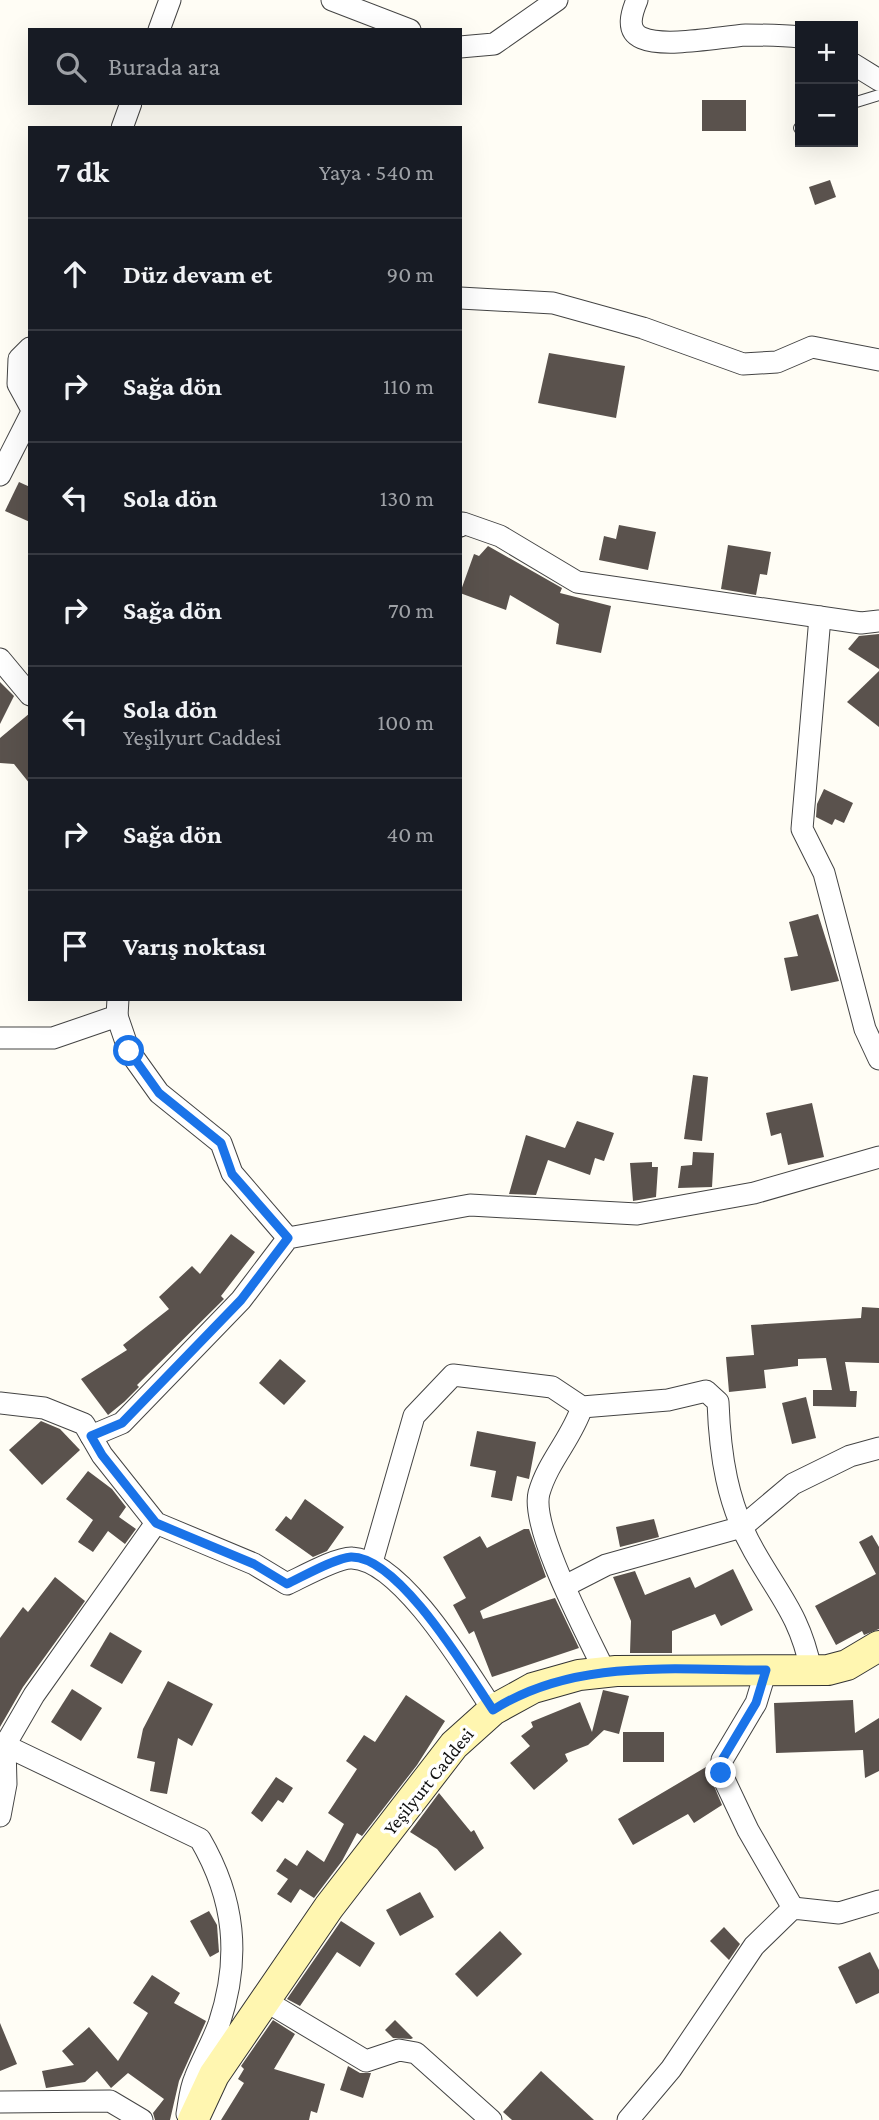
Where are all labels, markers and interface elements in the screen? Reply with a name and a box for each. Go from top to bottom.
map controls [795,21,858,147]
button: + [795,21,858,84]
search box [28,28,462,105]
icon: search [52,48,90,86]
text: Burada ara [108,52,220,81]
button: − [795,84,858,147]
text: 7 dk [56,155,109,188]
text: Yaya · 540 m [319,159,434,185]
icon: ahead [56,255,94,293]
text: Düz devam et [123,260,272,289]
text: 90 m [387,261,434,287]
icon: right [56,367,94,405]
text: Sağa dön [123,372,222,401]
text: 110 m [383,373,434,399]
icon: left [56,479,94,517]
text: Sola dön [123,484,217,513]
text: 130 m [380,485,434,511]
icon: right [56,591,94,629]
text: Sağa dön [123,596,222,625]
text: 70 m [388,597,434,623]
text: Sola dön [123,695,217,724]
icon: left [56,703,94,741]
text: 100 m [378,709,434,735]
text: Yeşilyurt Caddesi [123,724,281,750]
icon: right [56,815,94,853]
text: Sağa dön [123,820,222,849]
text: 40 m [386,821,434,847]
icon: arrive [56,927,94,965]
text: Varış noktası [123,932,266,961]
route start [113,1035,144,1066]
street label: Yeşilyurt Caddesi [379,1724,478,1839]
route end [705,1757,736,1788]

